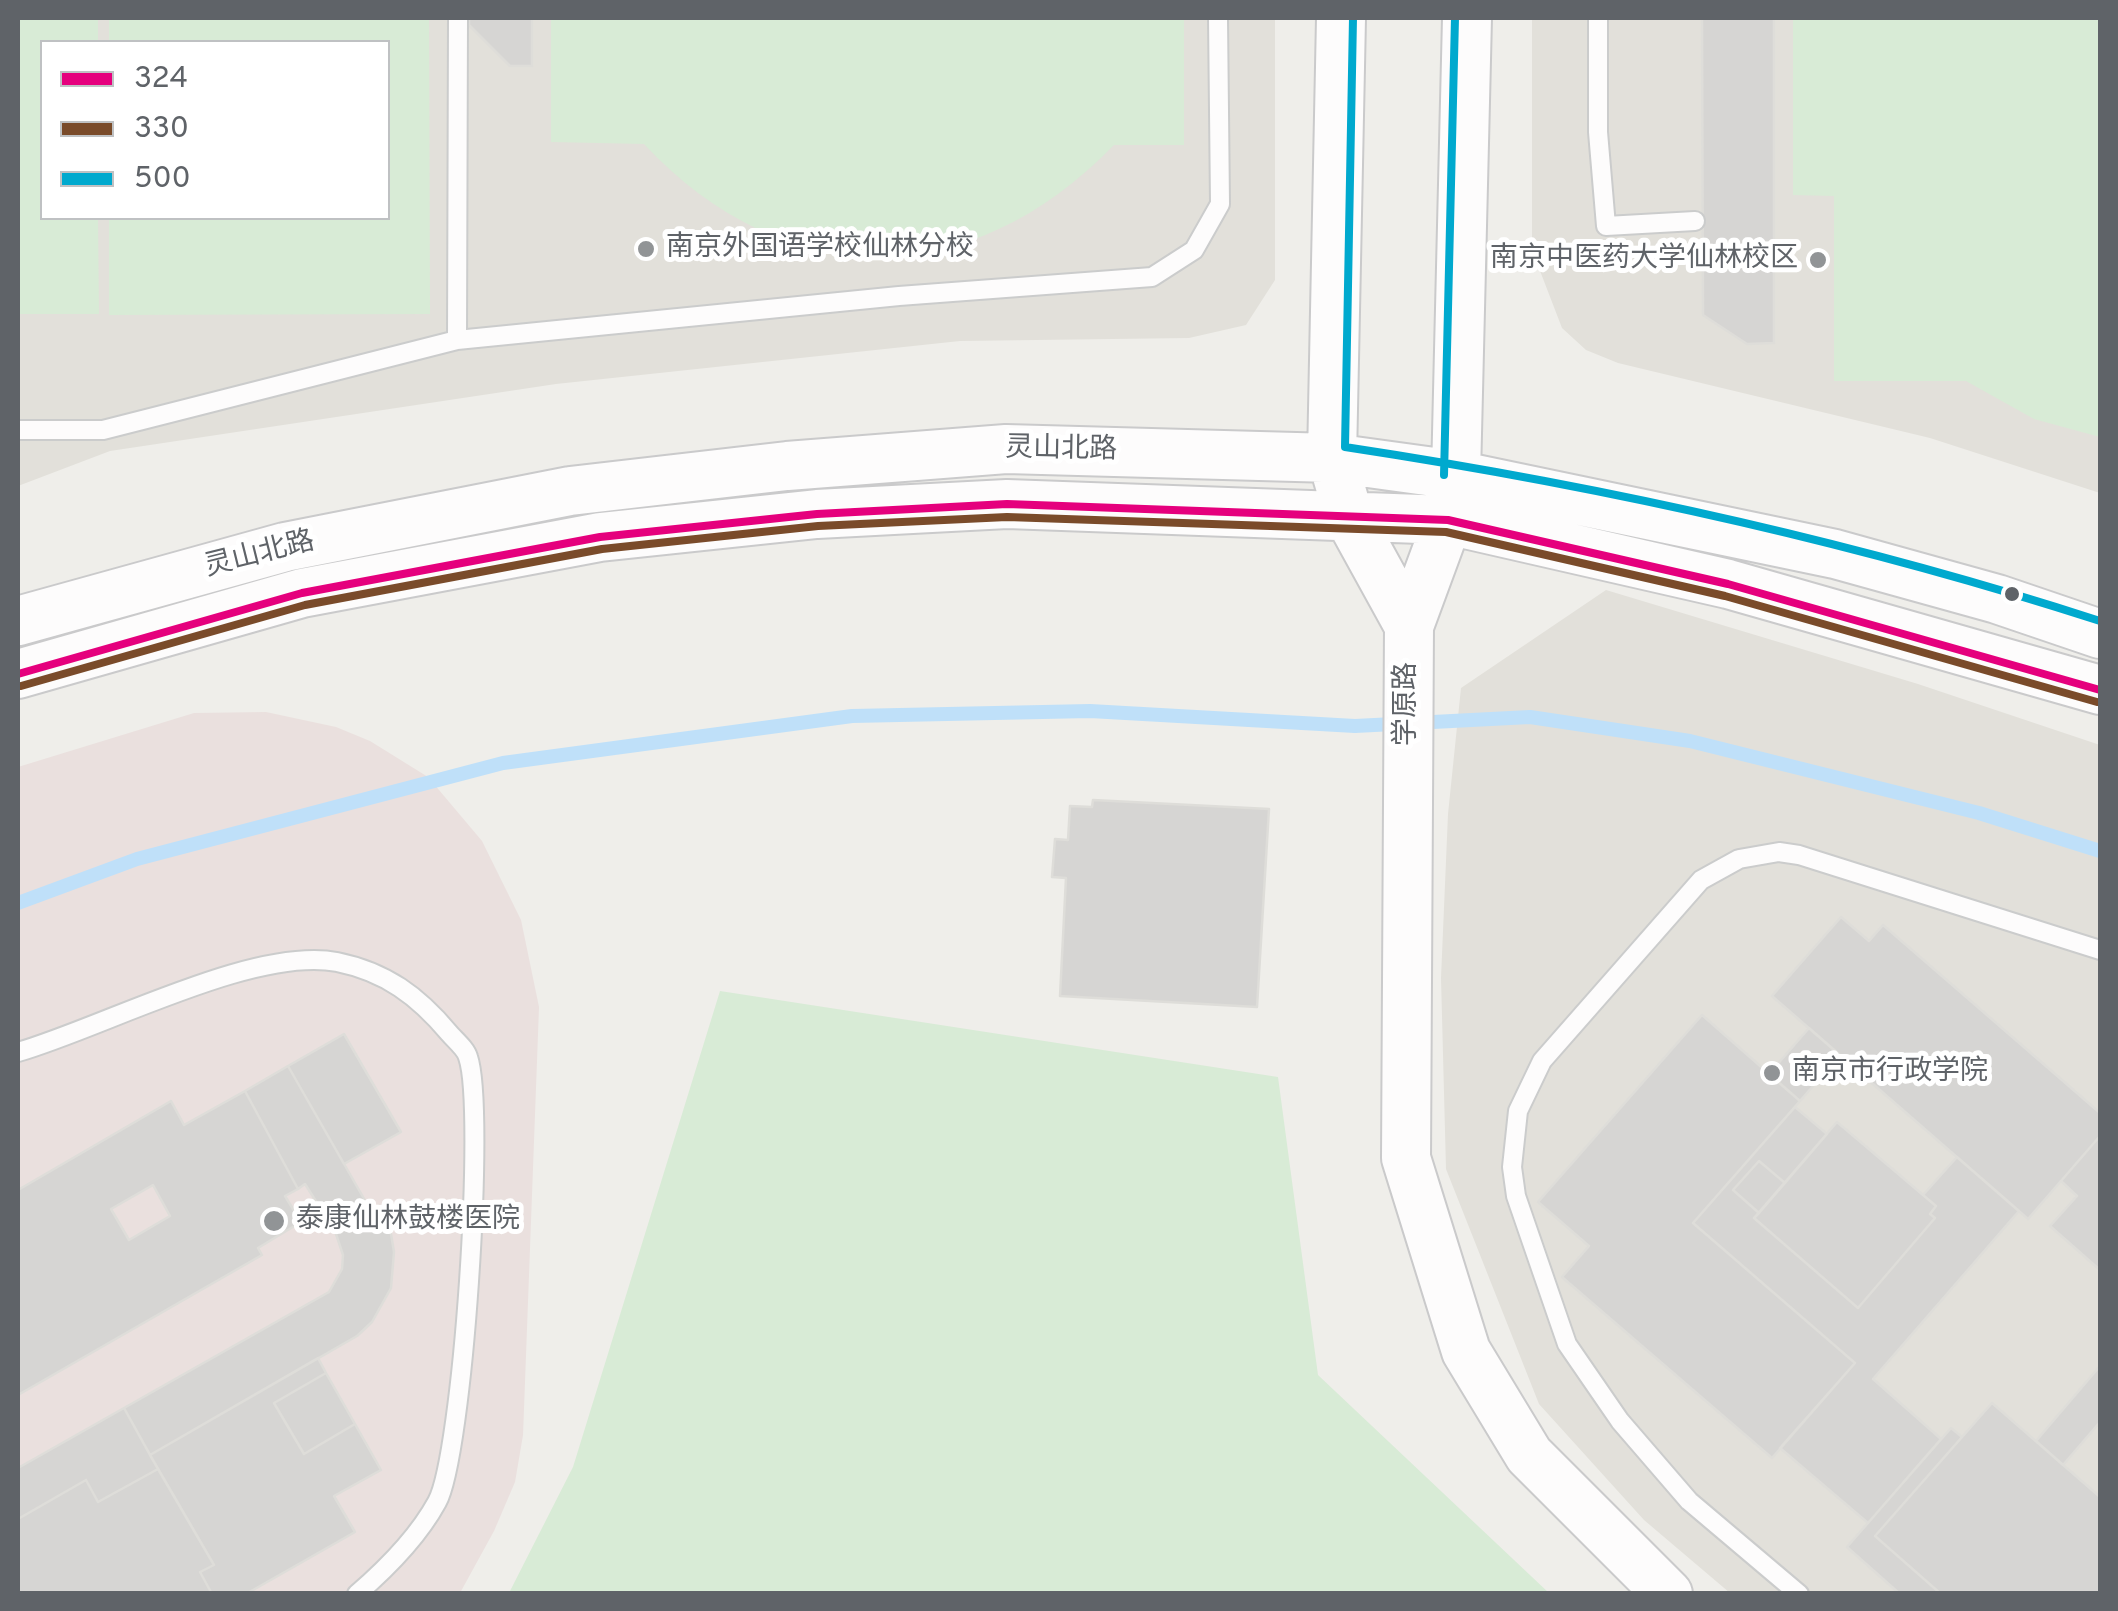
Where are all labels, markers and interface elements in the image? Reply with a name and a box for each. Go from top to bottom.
legend [40,40,390,220]
text: 324 [134,61,188,98]
text: 330 [134,111,189,148]
text: 500 [134,161,191,198]
place label: 南京外国语学校仙林分校 [666,232,974,266]
marker: 南京外国语学校仙林分校 [635,238,657,260]
place label: 南京中医药大学仙林校区 [1490,243,1798,277]
marker: 南京中医药大学仙林校区 [1807,249,1829,271]
street label: 灵山北路 [1005,433,1117,469]
street label: 灵山北路 [202,526,318,586]
unlabelled marker [2002,584,2022,604]
street label: 学原路 [1391,662,1425,746]
place label: 南京市行政学院 [1792,1056,1988,1090]
marker: 南京市行政学院 [1761,1062,1783,1084]
place label: 泰康仙林鼓楼医院 [296,1204,520,1238]
marker: 泰康仙林鼓楼医院 [261,1208,287,1234]

